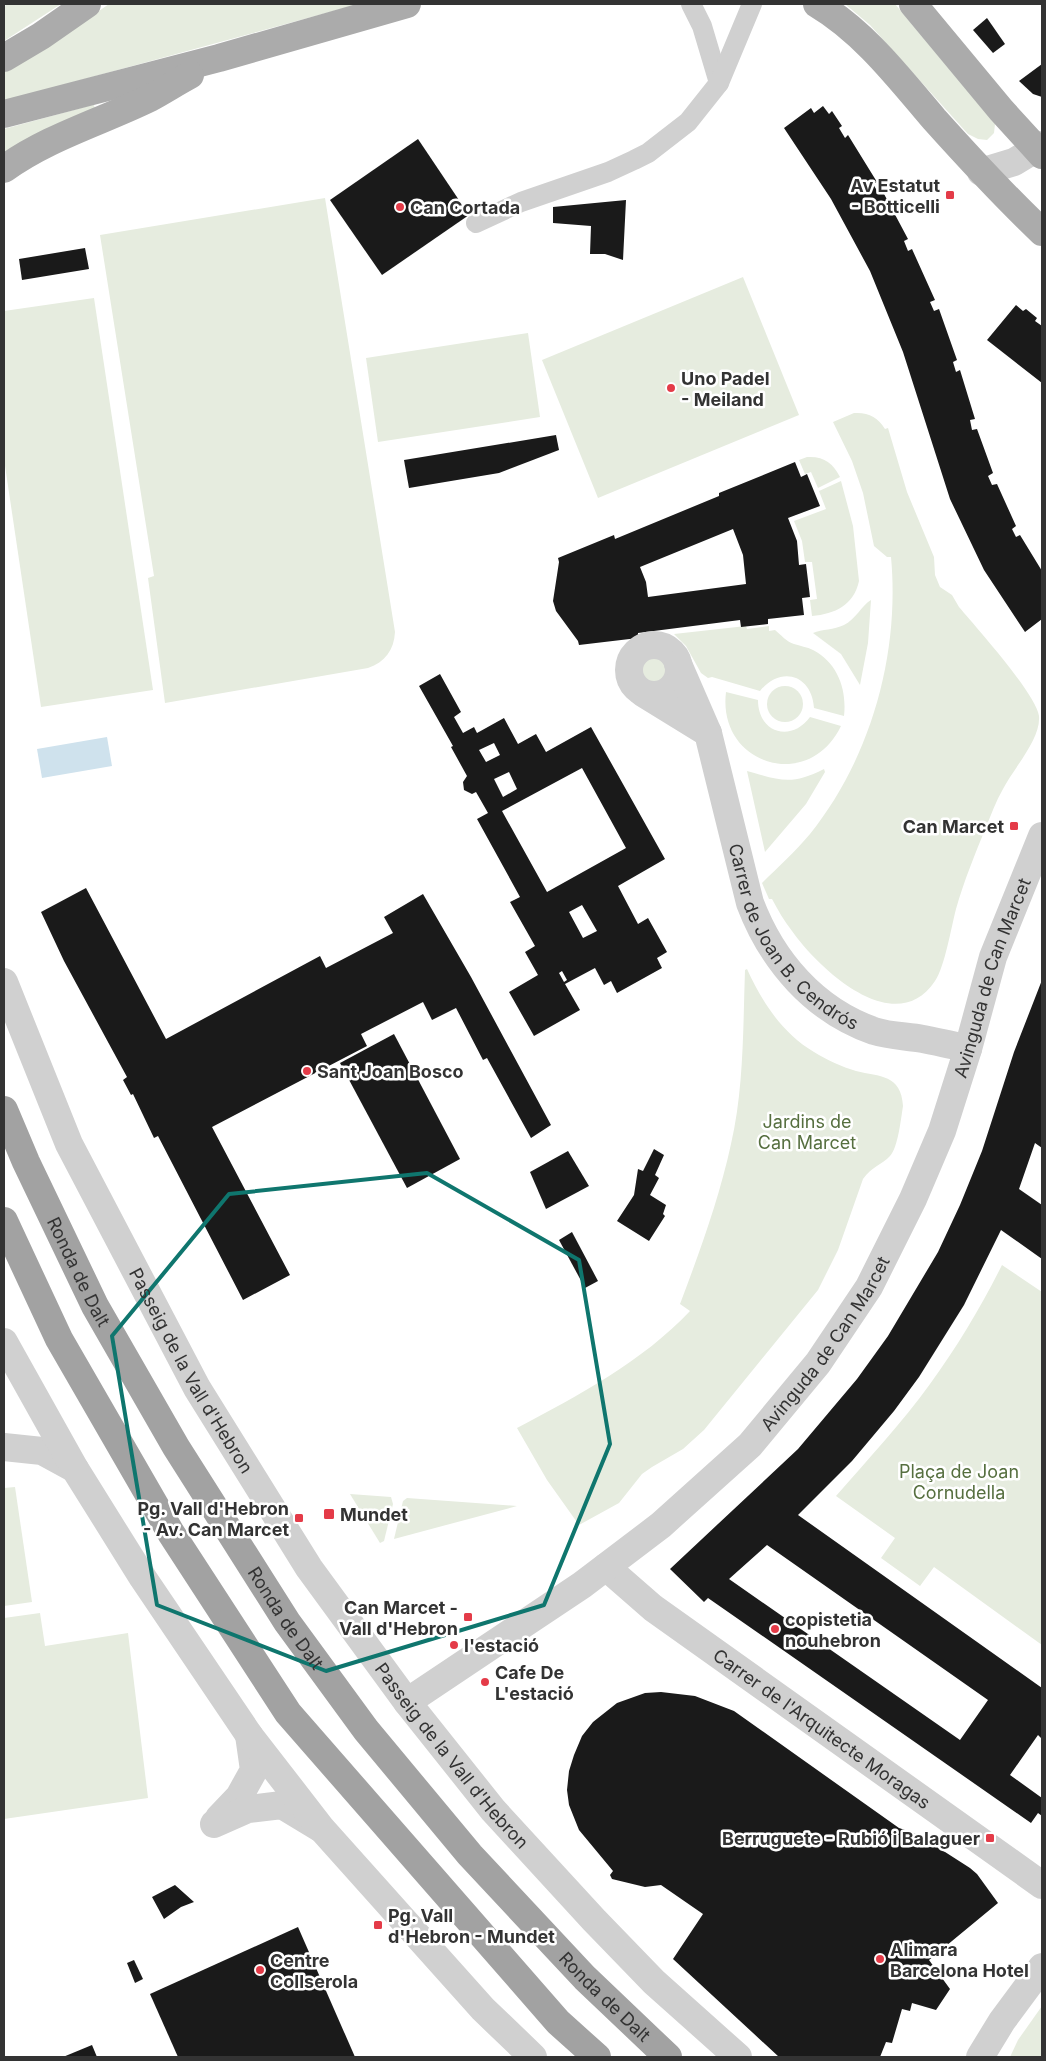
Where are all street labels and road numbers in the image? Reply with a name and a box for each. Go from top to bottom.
street label: Carrer de Joan B. Cendrós [725,841,862,1034]
street label: Avinguda de Can Marcet [949,875,1035,1080]
street label: Ronda de Dalt [43,1213,115,1330]
street label: Avinguda de Can Marcet [756,1252,893,1435]
street label: Passeig de la Vall d'Hebron [125,1264,258,1477]
street label: Ronda de Dalt [244,1563,328,1673]
street label: Carrer de l'Arquitecte Moragas [710,1644,935,1813]
street label: Passeig de la Vall d'Hebron [371,1658,533,1852]
street label: Ronda de Dalt [555,1947,655,2046]

